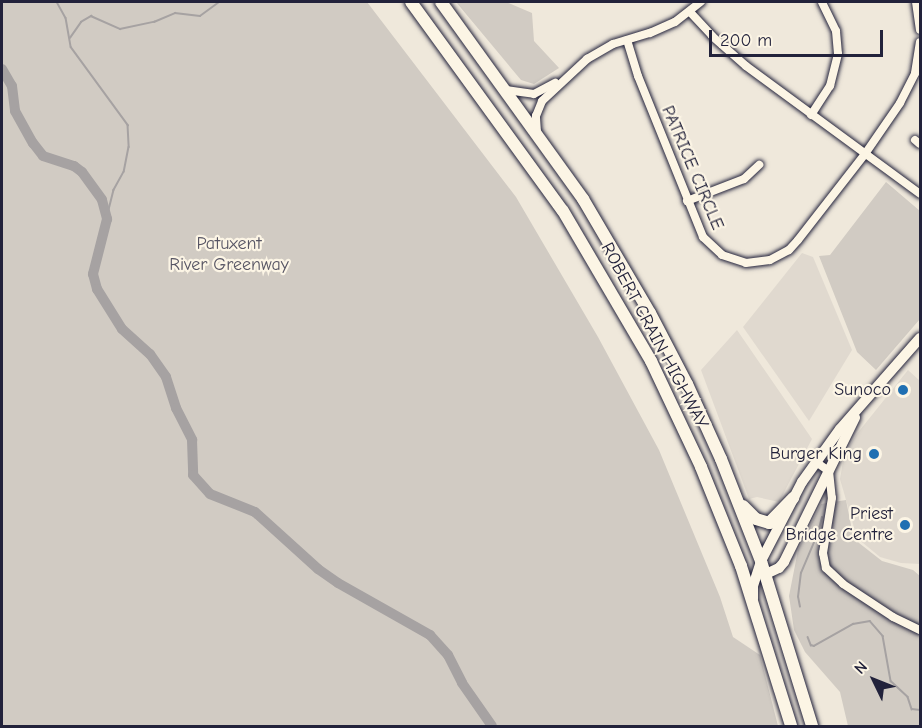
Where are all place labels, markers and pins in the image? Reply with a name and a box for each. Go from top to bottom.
place label: Sunoco [834,379,891,401]
marker: Sunoco [896,383,910,397]
place label: Burger King [770,443,862,465]
marker: Burger King [867,447,881,461]
place label: Priest Bridge Centre [786,504,893,546]
marker: Priest Bridge Centre [898,518,912,532]

